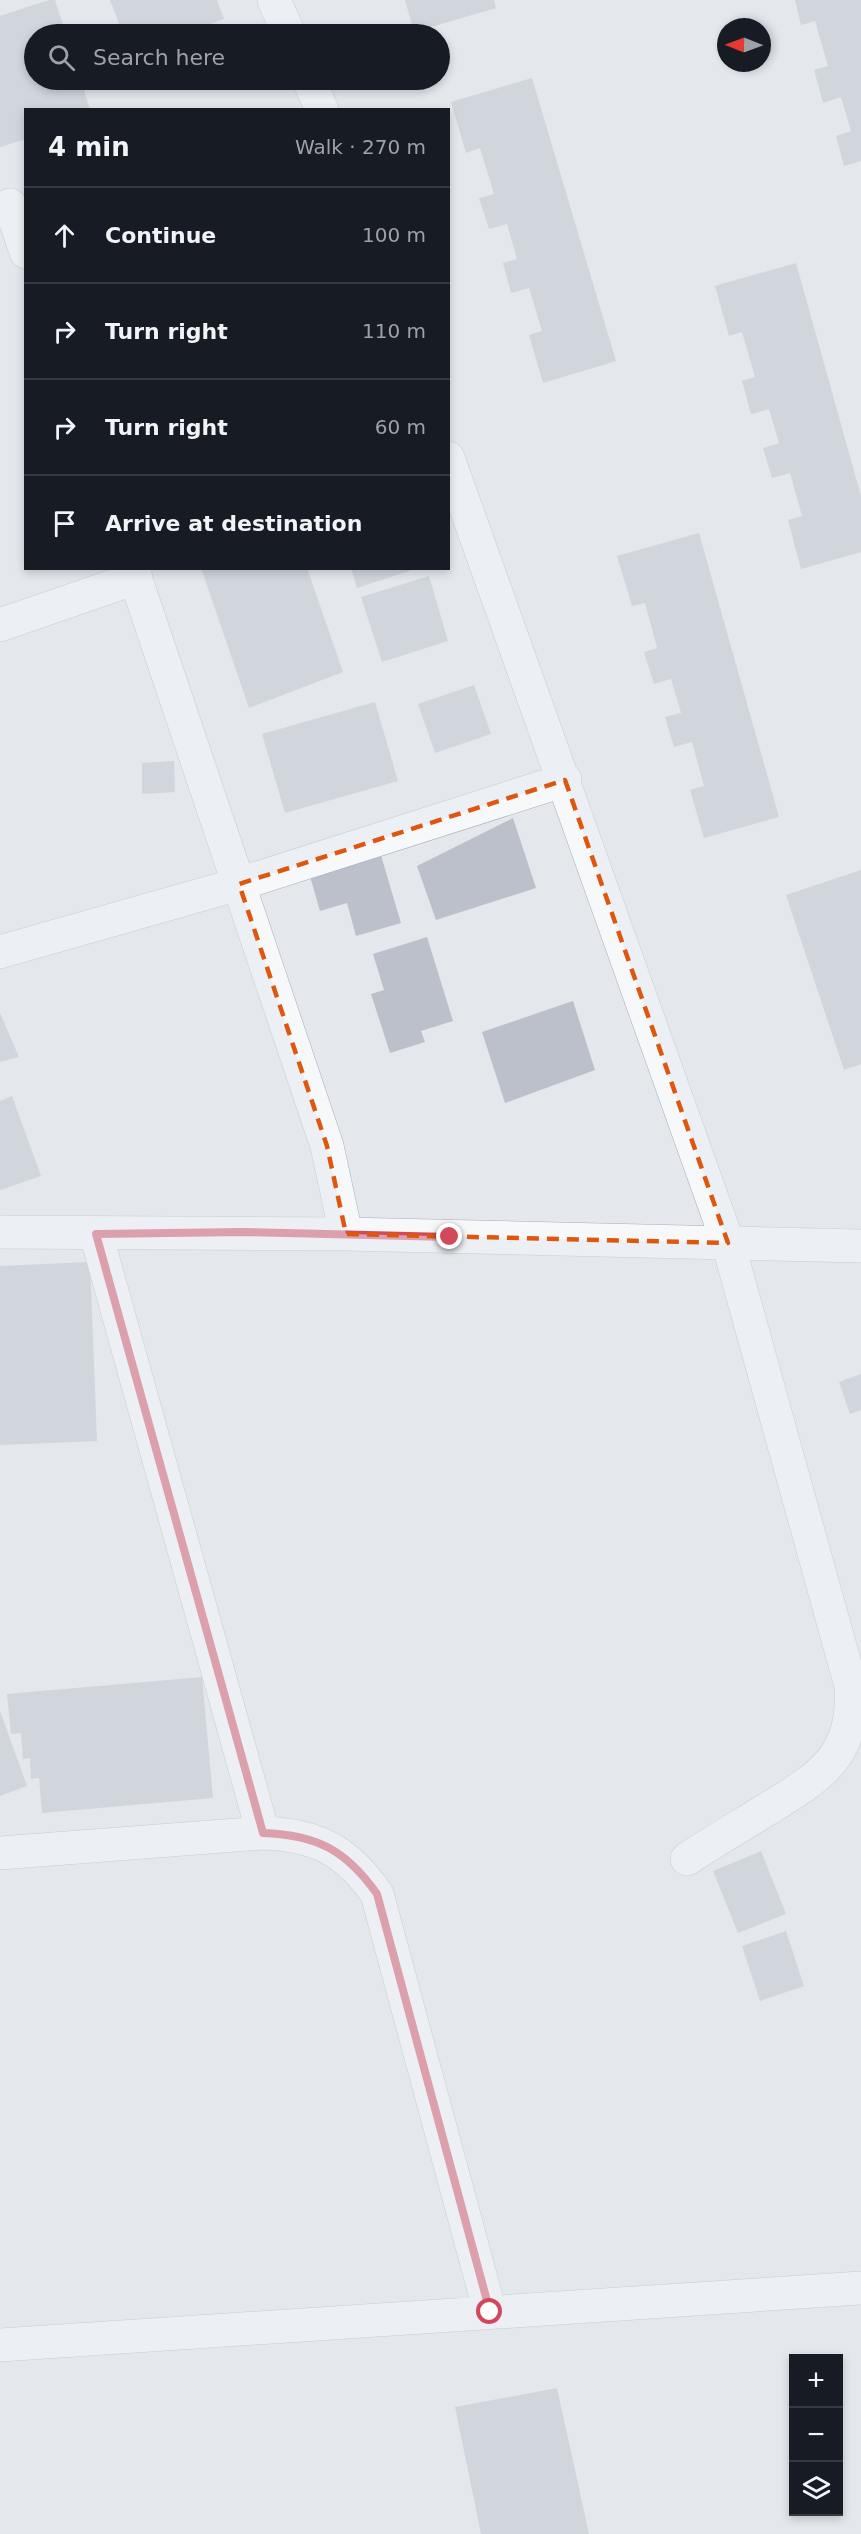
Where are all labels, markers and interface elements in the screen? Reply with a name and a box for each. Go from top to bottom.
north arrow [717,18,771,72]
search box [24,24,450,90]
icon: search [45,41,78,74]
text: Search here [93,45,225,70]
text: 4 min [48,132,130,162]
text: Walk · 270 m [295,135,426,159]
icon: ahead [48,219,81,252]
text: Continue [105,223,216,248]
text: 100 m [362,223,426,247]
icon: right [48,315,81,348]
text: Turn right [105,319,228,344]
text: 110 m [362,319,426,343]
icon: right [48,411,81,444]
text: Turn right [105,415,228,440]
text: 60 m [375,415,426,439]
icon: arrive [48,507,81,540]
text: Arrive at destination [105,511,362,536]
route end [436,1223,462,1249]
route start [476,2298,502,2324]
map controls [789,2354,843,2516]
button: + [789,2354,843,2408]
button: − [789,2408,843,2462]
button: layers [789,2462,843,2516]

